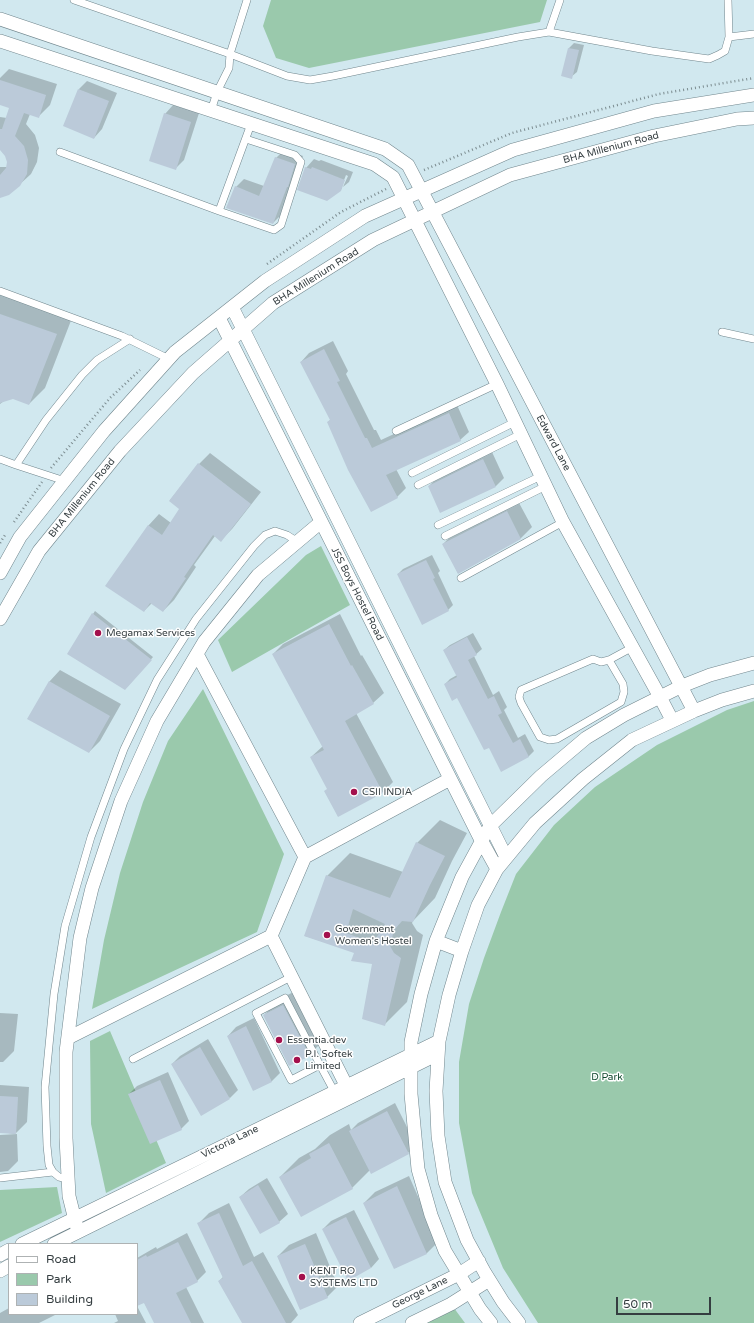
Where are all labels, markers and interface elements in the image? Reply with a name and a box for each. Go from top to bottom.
street label: BHA Millenium Road [562,129,660,167]
street label: BHA Millenium Road [271,246,361,308]
street label: Edward Lane [533,413,573,473]
street label: BHA Millenium Road [46,456,118,540]
street label: JSS Boys Hostel Road [328,545,386,643]
place label: Megamax Services [106,627,195,639]
marker: Megamax Services [93,628,103,638]
place label: CSII INDIA [362,786,412,798]
marker: CSII INDIA [349,787,359,797]
place label: Government Women's Hostel [335,923,411,946]
marker: Government Women's Hostel [322,930,332,940]
place label: Essentia.dev [287,1034,346,1046]
marker: Essentia.dev [274,1035,284,1045]
place label: P.I. Softek Limited [305,1048,352,1072]
marker: P.I. Softek Limited [292,1055,302,1065]
park label: D Park [591,1071,623,1083]
street label: Victoria Lane [199,1123,261,1161]
legend [8,1243,138,1315]
text: Road [46,1252,76,1266]
place label: KENT RO SYSTEMS LTD [310,1265,378,1288]
text: Park [46,1272,72,1286]
marker: KENT RO SYSTEMS LTD [297,1272,307,1282]
street label: George Lane [390,1274,450,1312]
scale bar [618,1289,713,1315]
text: Building [46,1292,93,1306]
text: 50 m [623,1297,652,1311]

